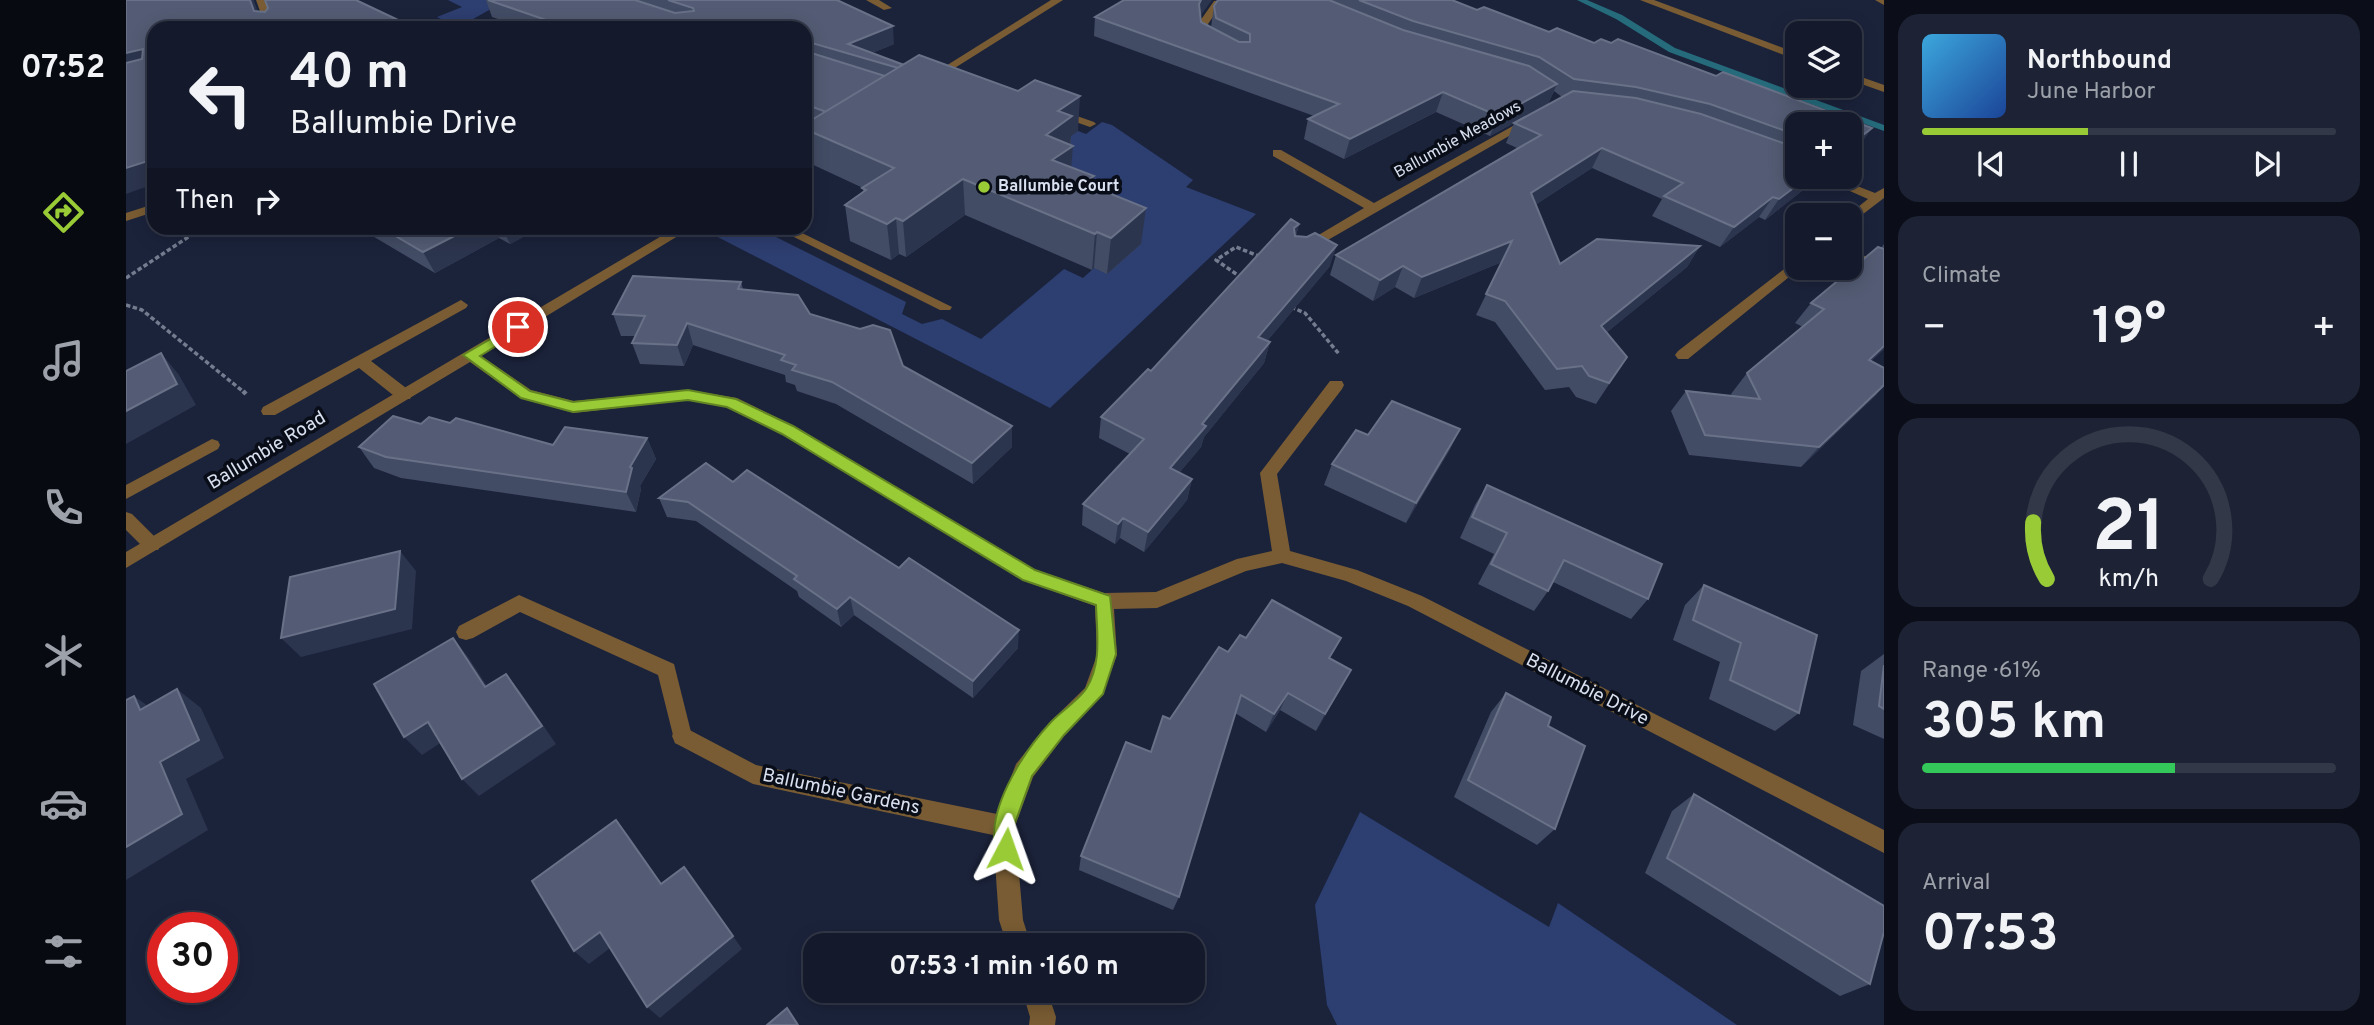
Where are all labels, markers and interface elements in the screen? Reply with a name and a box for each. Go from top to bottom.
map controls [1785,21,1862,280]
button: layers [1785,21,1862,98]
text: 40 m [290,44,409,106]
text: Northbound [2027,45,2172,78]
text: 07:52 [21,49,105,89]
icon: left [175,49,266,140]
text: June Harbor [2027,78,2155,107]
street label: Ballumbie Meadows [1391,97,1525,183]
text: Ballumbie Drive [290,105,517,145]
button: + [1785,112,1862,189]
icon: previous [1972,145,2010,183]
icon: pause [2110,145,2148,183]
icon: next [2248,145,2286,183]
place label: Ballumbie Court [998,177,1119,197]
marker: Ballumbie Court [976,179,992,195]
icon: right [248,182,286,220]
text: Then [175,185,234,218]
icon: directions [39,188,88,237]
button: − [1785,203,1862,280]
text: Climate [1922,262,2001,291]
text: 19° [2092,296,2166,362]
pin [488,297,548,357]
text: − [1922,305,1947,354]
text: + [2311,305,2336,354]
icon: arrive [499,308,537,346]
icon: music [39,336,88,385]
street label: Ballumbie Road [204,406,330,496]
icon: phone [39,483,88,532]
text: 21 [2092,485,2166,577]
text: km/h [2099,563,2159,595]
icon: climate [39,631,88,680]
street label: Ballumbie Drive [1522,649,1652,731]
text: Range · 61% [1922,657,2041,686]
text: 305 km [1922,691,2106,757]
street label: Ballumbie Gardens [760,764,922,820]
icon: car [39,779,88,828]
position arrow [969,812,1043,886]
text: Arrival [1922,869,1991,898]
text: 07:53 [1922,903,2059,969]
speed limit sign: 30 [147,912,238,1003]
icon: filters [39,927,88,976]
text: 07:53 · 1 min · 160 m [889,951,1119,984]

